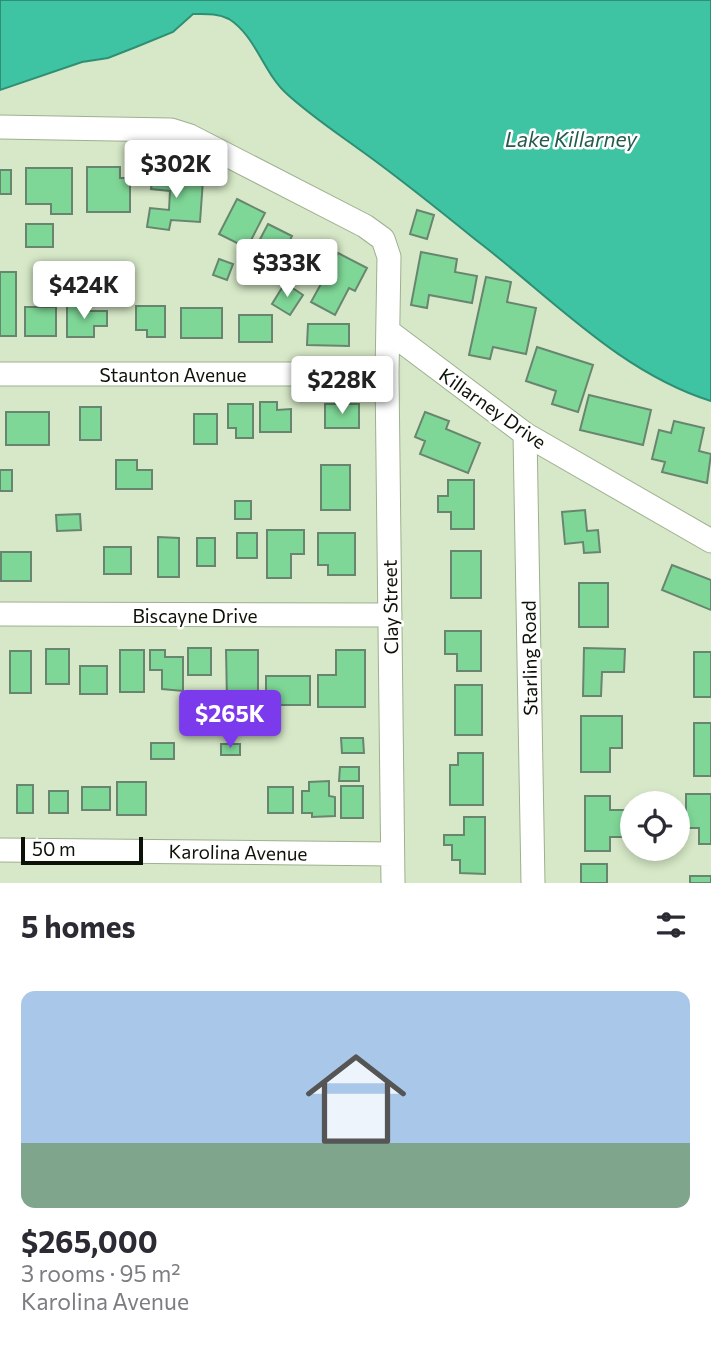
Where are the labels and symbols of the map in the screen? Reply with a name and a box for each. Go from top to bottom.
water label: Lake Killarney [505,126,638,151]
pin: $302K [127,140,225,200]
pin: $333K [238,240,336,299]
pin: $424K [35,262,133,321]
pin: $228K [293,356,391,416]
street label: Staunton Avenue [99,363,247,386]
street label: Killarney Drive [435,363,551,453]
street label: Clay Street [378,559,402,655]
street label: Starling Road [516,600,542,716]
street label: Biscayne Drive [132,604,258,627]
pin: $265K [181,690,279,750]
scale bar [21,834,144,866]
street label: Karolina Avenue [168,839,308,865]

